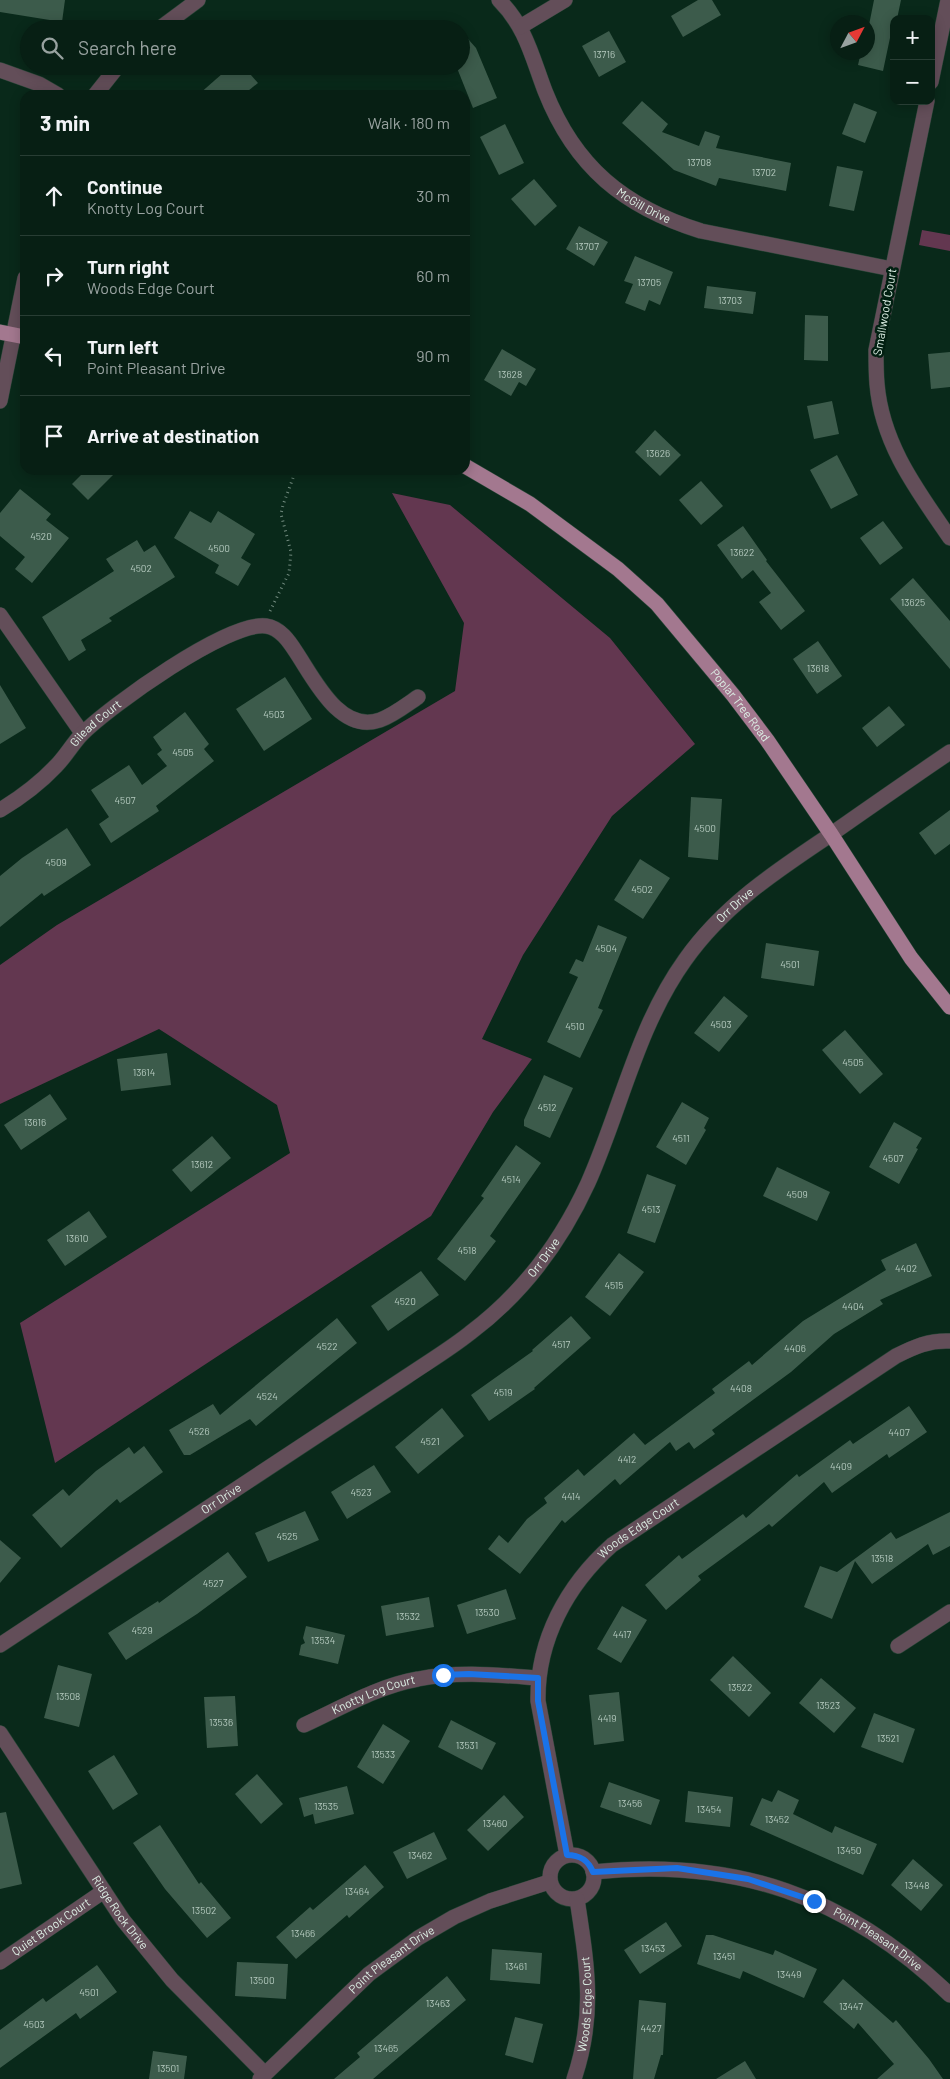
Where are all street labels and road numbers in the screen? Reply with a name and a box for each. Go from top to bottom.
street label: McGill Drive [614,184,673,225]
street label: Smallwood Court [869,267,899,356]
street label: Poplar Tree Road [708,666,773,744]
street label: Gilead Court [66,696,123,749]
street label: Orr Drive [712,884,756,925]
street label: Orr Drive [524,1235,562,1280]
street label: Orr Drive [198,1480,243,1517]
street label: Woods Edge Court [594,1494,681,1561]
street label: Knotty Log Court [329,1672,416,1717]
street label: Ridge Rock Drive [90,1873,152,1952]
street label: Quiet Brook Court [9,1894,93,1958]
street label: Point Pleasant Drive [832,1904,926,1973]
street label: Point Pleasant Drive [345,1922,436,1996]
street label: Woods Edge Court [574,1956,594,2053]

